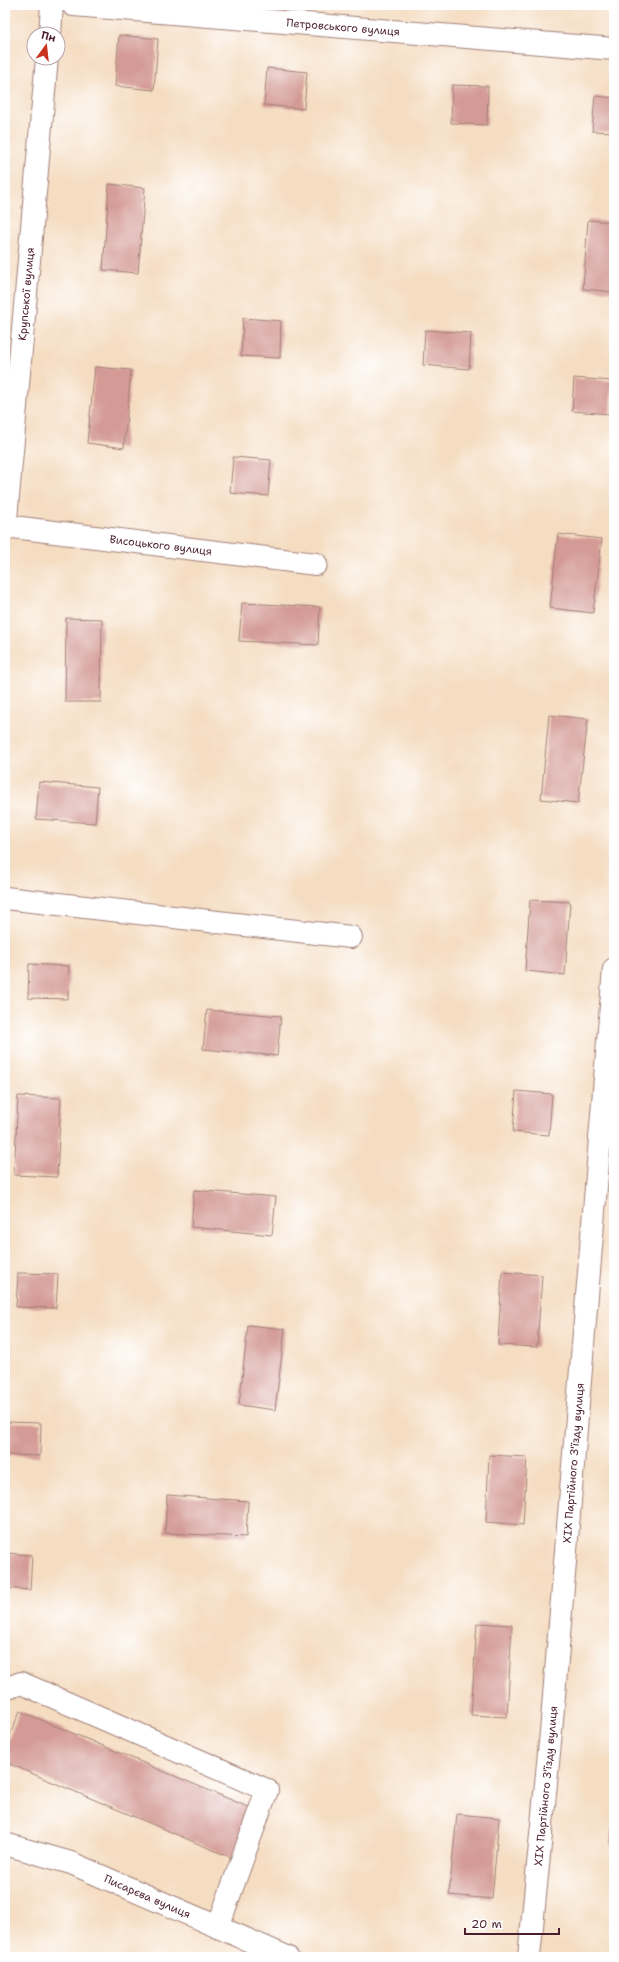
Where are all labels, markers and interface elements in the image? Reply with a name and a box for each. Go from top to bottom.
street label: Петровського вулиця [286,15,400,39]
north arrow [26,26,66,66]
text: Пн [39,28,57,46]
street label: Крупської вулиця [14,247,38,341]
street label: Висоцького вулиця [109,531,213,559]
street label: XIX Партійного З'їзду вулиця [559,1382,587,1544]
street label: XIX Партійного З'їзду вулиця [530,1705,561,1866]
street label: Писарєва вулиця [102,1871,193,1922]
scale bar [465,1910,559,1936]
text: 20 m [471,1916,502,1932]

